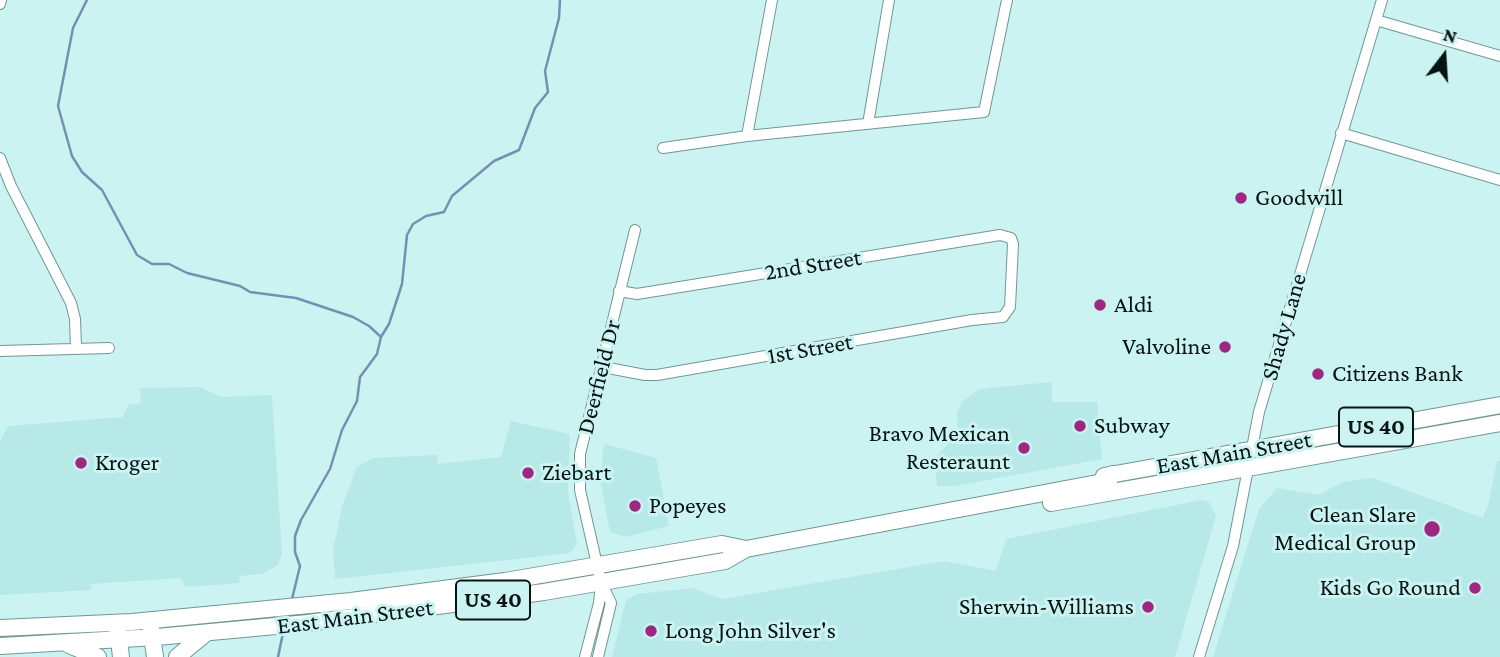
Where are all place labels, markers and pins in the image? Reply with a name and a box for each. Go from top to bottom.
place label: Goodwill [1255,184,1343,212]
marker: Goodwill [1233,190,1249,206]
place label: Aldi [1114,291,1153,319]
marker: Aldi [1092,297,1108,313]
place label: Valvoline [1122,333,1211,361]
marker: Valvoline [1217,339,1233,355]
place label: Citizens Bank [1332,360,1463,388]
marker: Citizens Bank [1310,366,1326,382]
place label: Subway [1094,412,1170,440]
marker: Subway [1072,418,1088,434]
place label: Bravo Mexican Resteraunt [869,420,1010,476]
marker: Bravo Mexican Resteraunt [1016,440,1032,456]
place label: Kroger [95,449,159,477]
marker: Kroger [73,455,89,471]
place label: Ziebart [542,459,611,487]
marker: Ziebart [520,465,536,481]
place label: Popeyes [649,492,726,520]
marker: Popeyes [627,498,643,514]
place label: Clean Slare Medical Group [1274,501,1416,557]
marker: Clean Slare Medical Group [1422,519,1442,539]
place label: Kids Go Round [1320,574,1461,602]
marker: Kids Go Round [1467,580,1483,596]
place label: Sherwin-Williams [959,593,1134,621]
marker: Sherwin-Williams [1140,599,1156,615]
place label: Long John Silver's [665,617,836,645]
marker: Long John Silver's [643,623,659,639]

